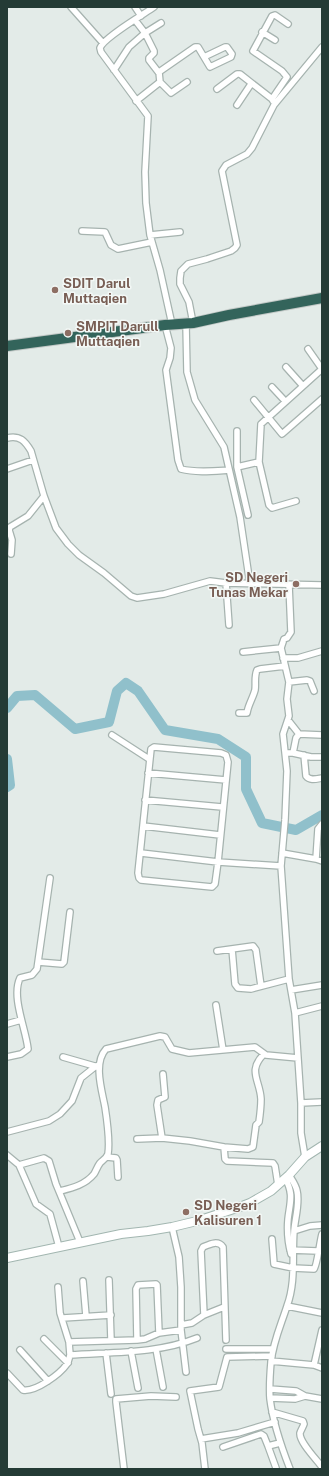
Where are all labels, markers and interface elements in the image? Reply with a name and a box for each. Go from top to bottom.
place label: SDIT Darul Muttaqien [63,276,130,306]
marker: SDIT Darul Muttaqien [50,285,60,295]
place label: SMPIT Darull Muttaqien [76,319,159,349]
marker: SMPIT Darull Muttaqien [63,328,73,338]
place label: SD Negeri Tunas Mekar [209,570,289,600]
marker: SD Negeri Tunas Mekar [291,579,301,589]
place label: SD Negeri Kalisuren 1 [194,1198,262,1228]
marker: SD Negeri Kalisuren 1 [181,1207,191,1217]

